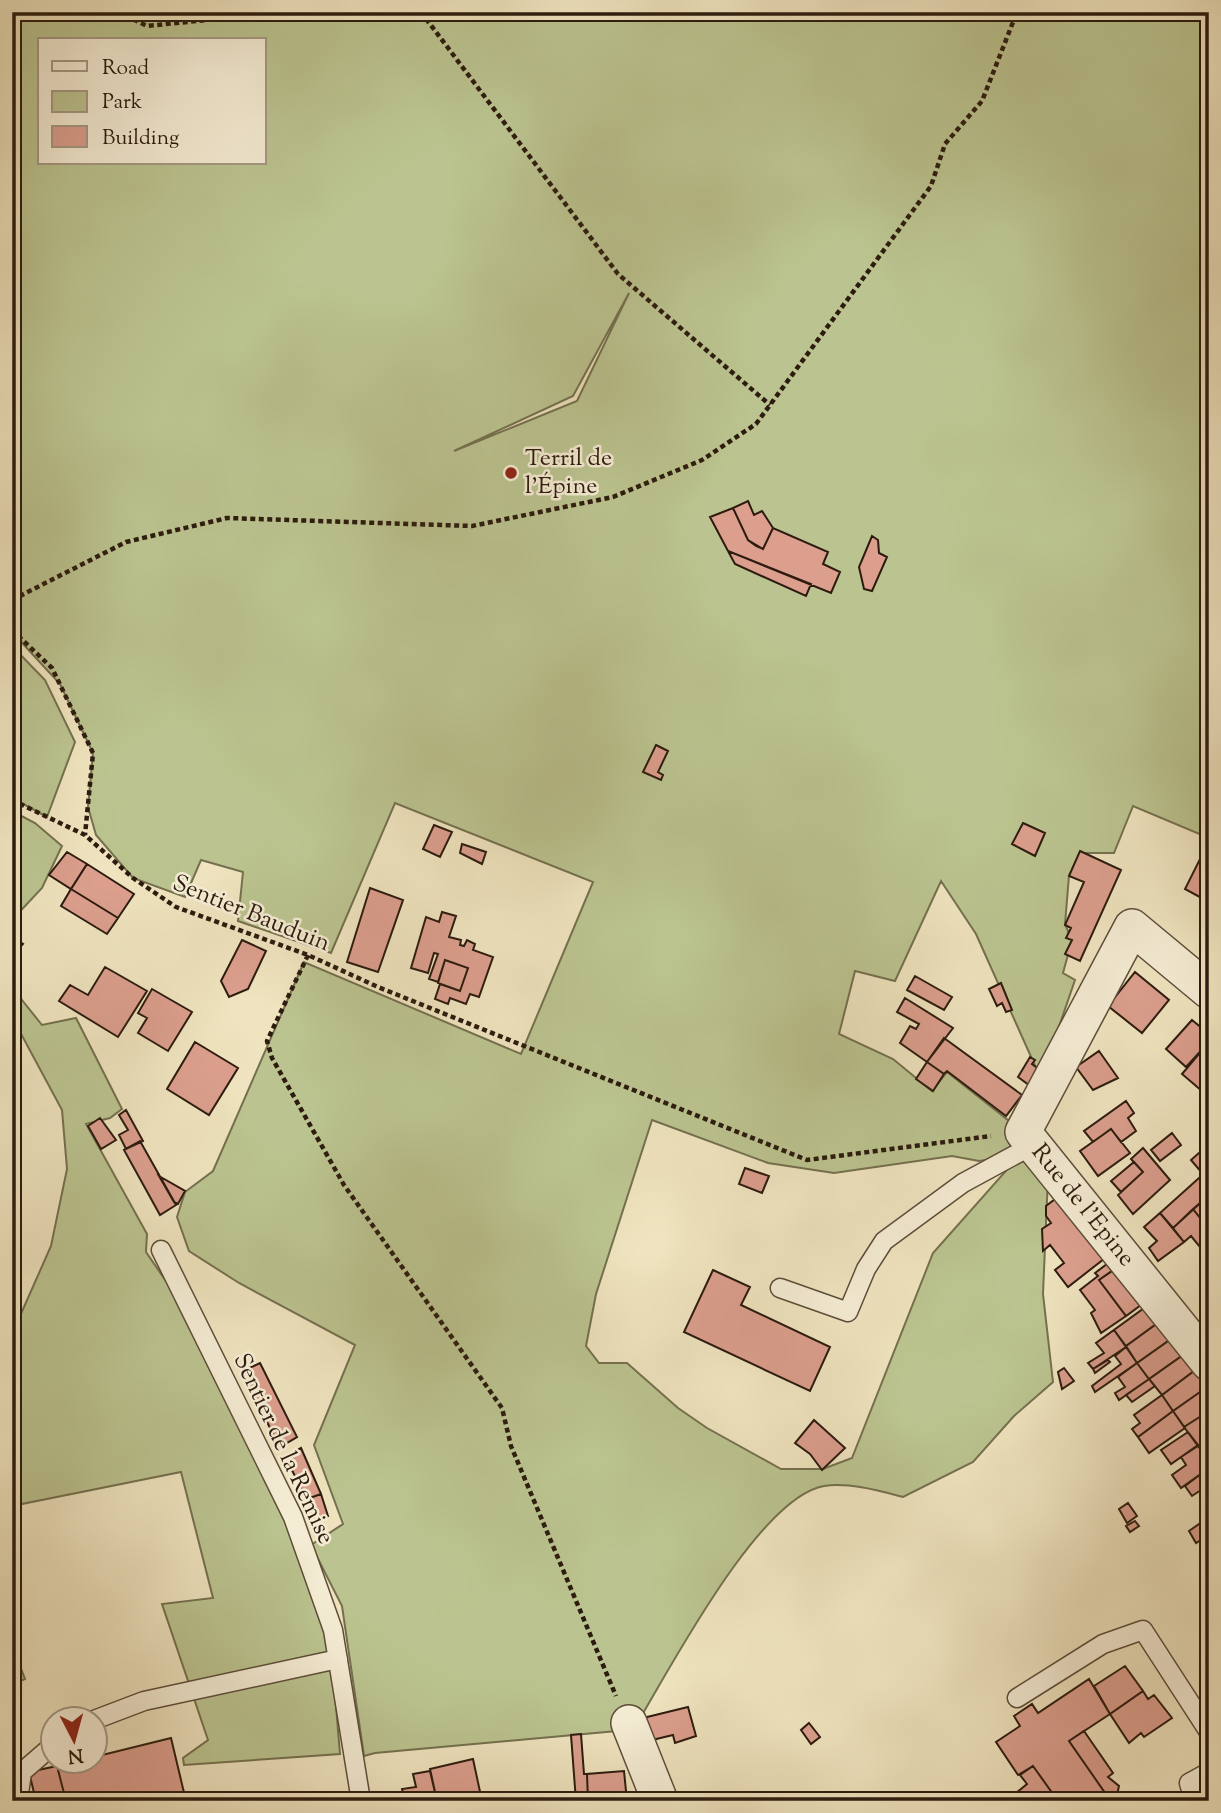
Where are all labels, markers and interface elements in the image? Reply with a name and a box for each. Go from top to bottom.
legend [38,38,266,164]
text: Road [102,54,149,84]
text: Park [102,88,143,118]
text: Building [102,124,179,154]
place label: Terril de l'Épine [525,442,612,504]
marker: Terril de l'Épine [503,465,519,481]
street label: Sentier Bauduin [167,867,335,961]
street label: Rue de l'Epine [1022,1137,1142,1274]
street label: Sentier de la Remise [224,1348,342,1550]
north arrow [38,1704,108,1774]
text: N [67,1740,84,1769]

